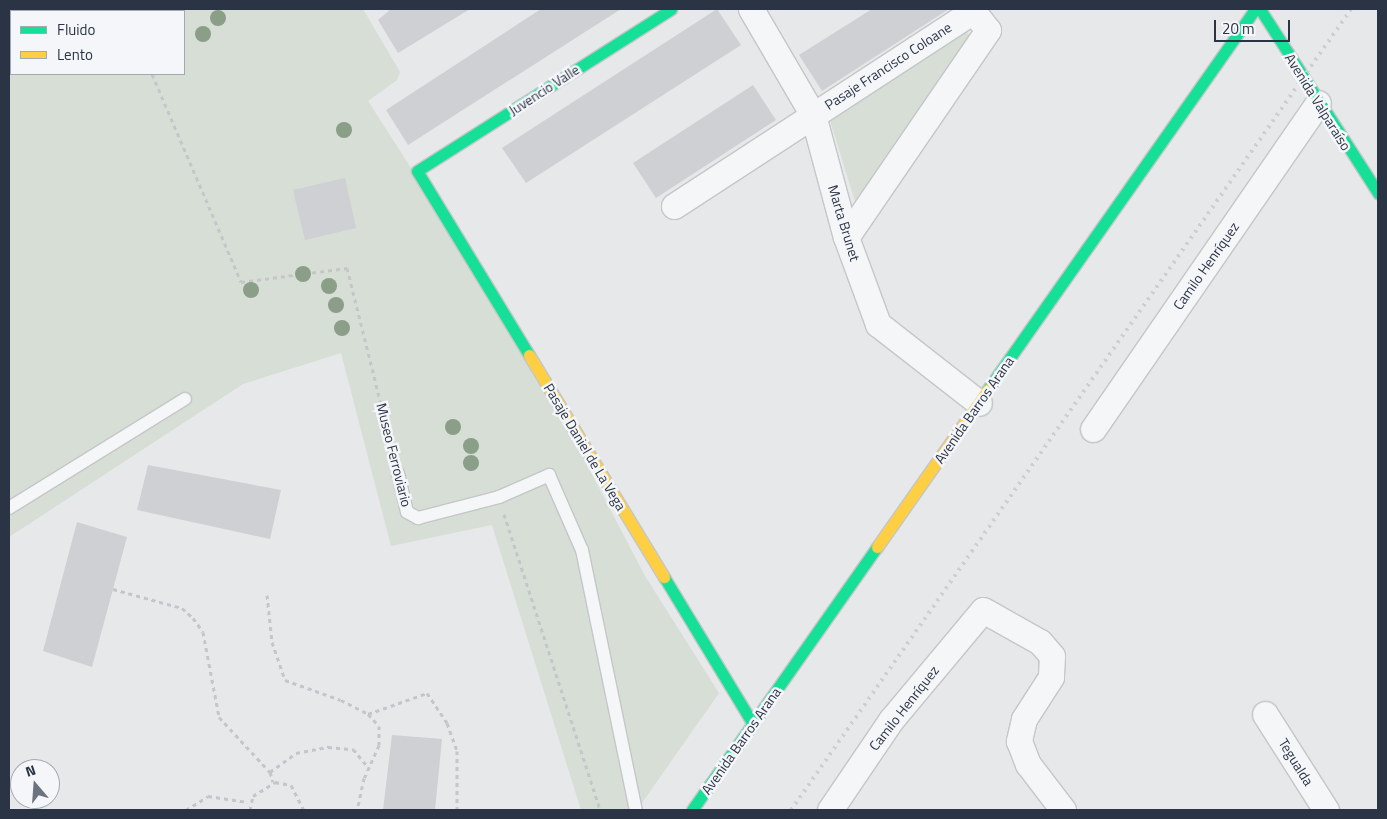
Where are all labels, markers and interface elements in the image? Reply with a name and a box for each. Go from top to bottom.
legend [10,10,185,75]
scale bar [1217,10,1293,42]
text: 20 m [1222,17,1255,40]
text: Fluido [57,18,95,41]
street label: Pasaje Francisco Coloane [821,19,955,113]
text: Lento [57,43,93,66]
street label: Avenida Valparaíso [1281,50,1355,154]
street label: Juvencio Valle [506,61,582,119]
street label: Marta Brunet [824,183,864,263]
street label: Camilo Henríquez [1170,219,1242,313]
street label: Avenida Barros Arana [931,353,1017,467]
street label: Pasaje Daniel de La Vega [540,380,630,514]
street label: Museo Ferroviario [373,401,415,509]
street label: Camilo Henríquez [866,662,942,754]
street label: Avenida Barros Arana [698,684,784,798]
street label: Tegualda [1275,735,1317,789]
north arrow [10,759,60,809]
text: N [23,759,38,782]

